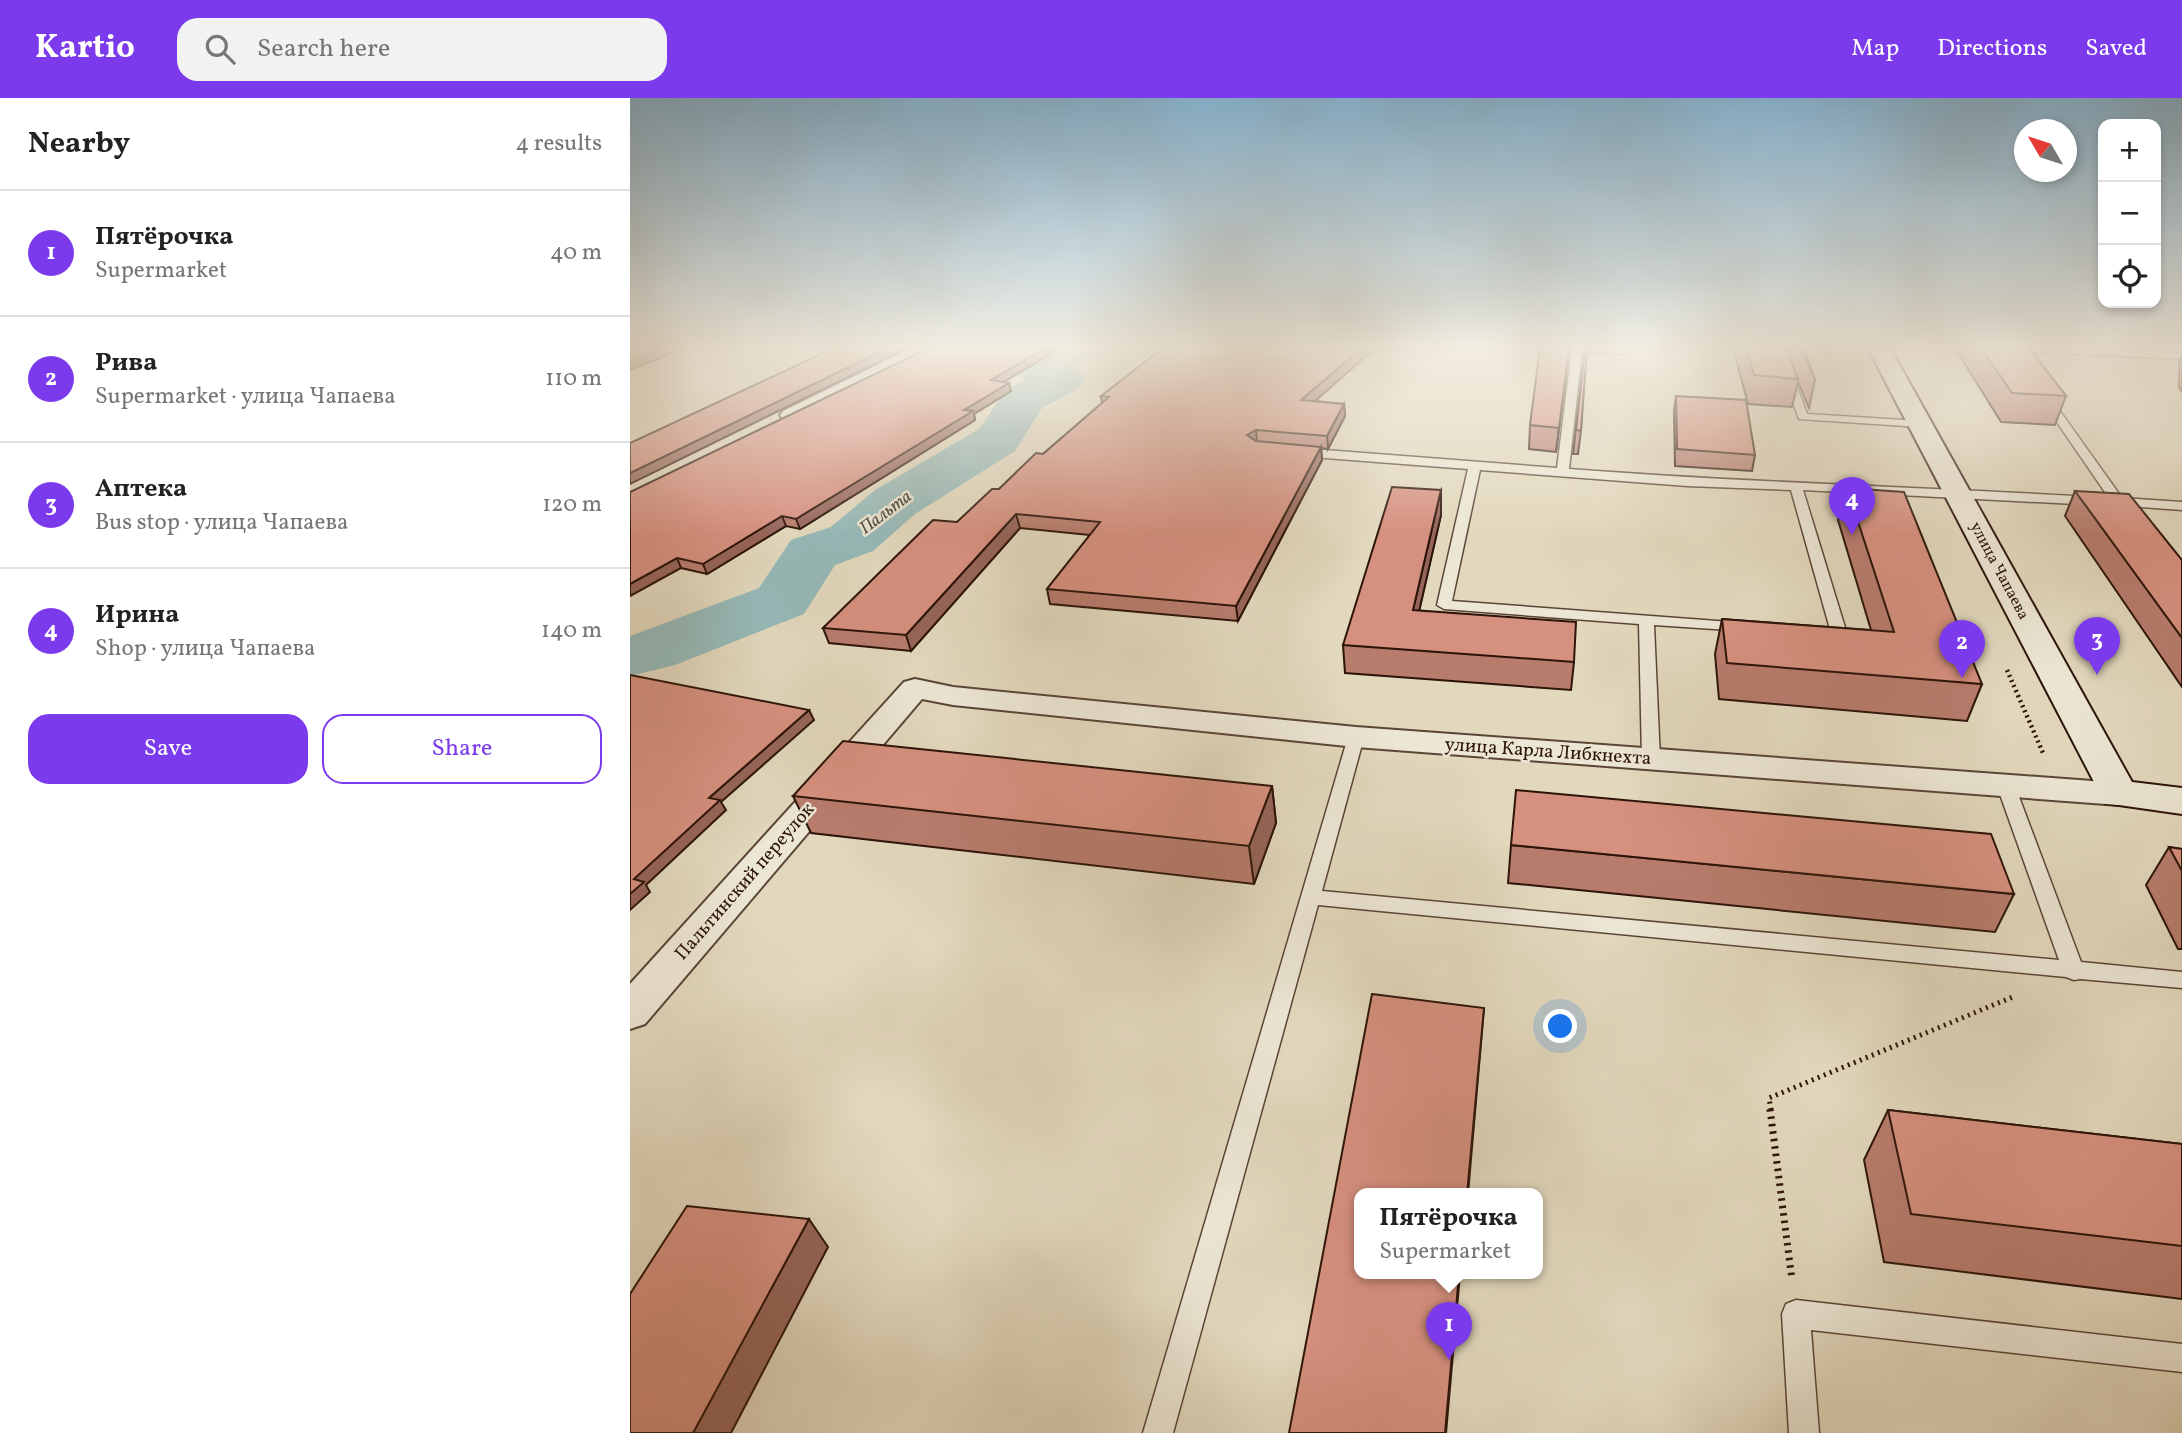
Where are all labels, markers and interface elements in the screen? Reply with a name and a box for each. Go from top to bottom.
search box [177,18,667,81]
text: Kartio [35,26,135,72]
icon: search [201,30,239,68]
text: Search here [257,31,390,67]
text: Map [1851,32,1899,66]
text: Directions [1937,32,2047,66]
text: Saved [2085,32,2147,66]
north arrow [2014,119,2077,182]
map controls [2098,119,2161,308]
button: + [2098,119,2161,182]
text: Nearby [28,123,130,165]
text: 4 results [516,128,602,160]
button: − [2098,182,2161,245]
text: Пятёрочка [95,219,233,255]
text: 1 [46,237,56,269]
text: 40 m [550,237,602,269]
button: locate [2098,245,2161,308]
text: Supermarket [95,255,227,287]
text: Рива [95,345,157,381]
text: 2 [45,363,57,395]
text: 110 m [545,363,602,395]
text: Supermarket · улица Чапаева [95,381,396,413]
text: Аптека [95,471,187,507]
pin: 4 [1829,477,1875,535]
water label: Пальта [855,485,917,541]
text: 3 [45,489,57,521]
text: 120 m [542,489,602,521]
text: Bus stop · улица Чапаева [95,507,349,539]
street label: улица Чапаева [1964,518,2034,624]
text: Ирина [95,597,179,633]
text: 4 [44,615,58,647]
text: 140 m [541,615,602,647]
pin: 3 [2074,617,2120,675]
pin: 2 [1939,620,1985,678]
text: Shop · улица Чапаева [95,633,316,665]
button: Save [28,714,308,784]
button: Share [322,714,602,784]
street label: улица Карла Либкнехта [1444,732,1652,772]
street label: Пальтинский переулок [669,798,821,966]
your location [1543,1009,1577,1043]
popup [1354,1188,1543,1279]
text: Пятёрочка [1379,1200,1518,1236]
text: Supermarket [1379,1236,1511,1268]
pin: 1 [1426,1302,1472,1360]

